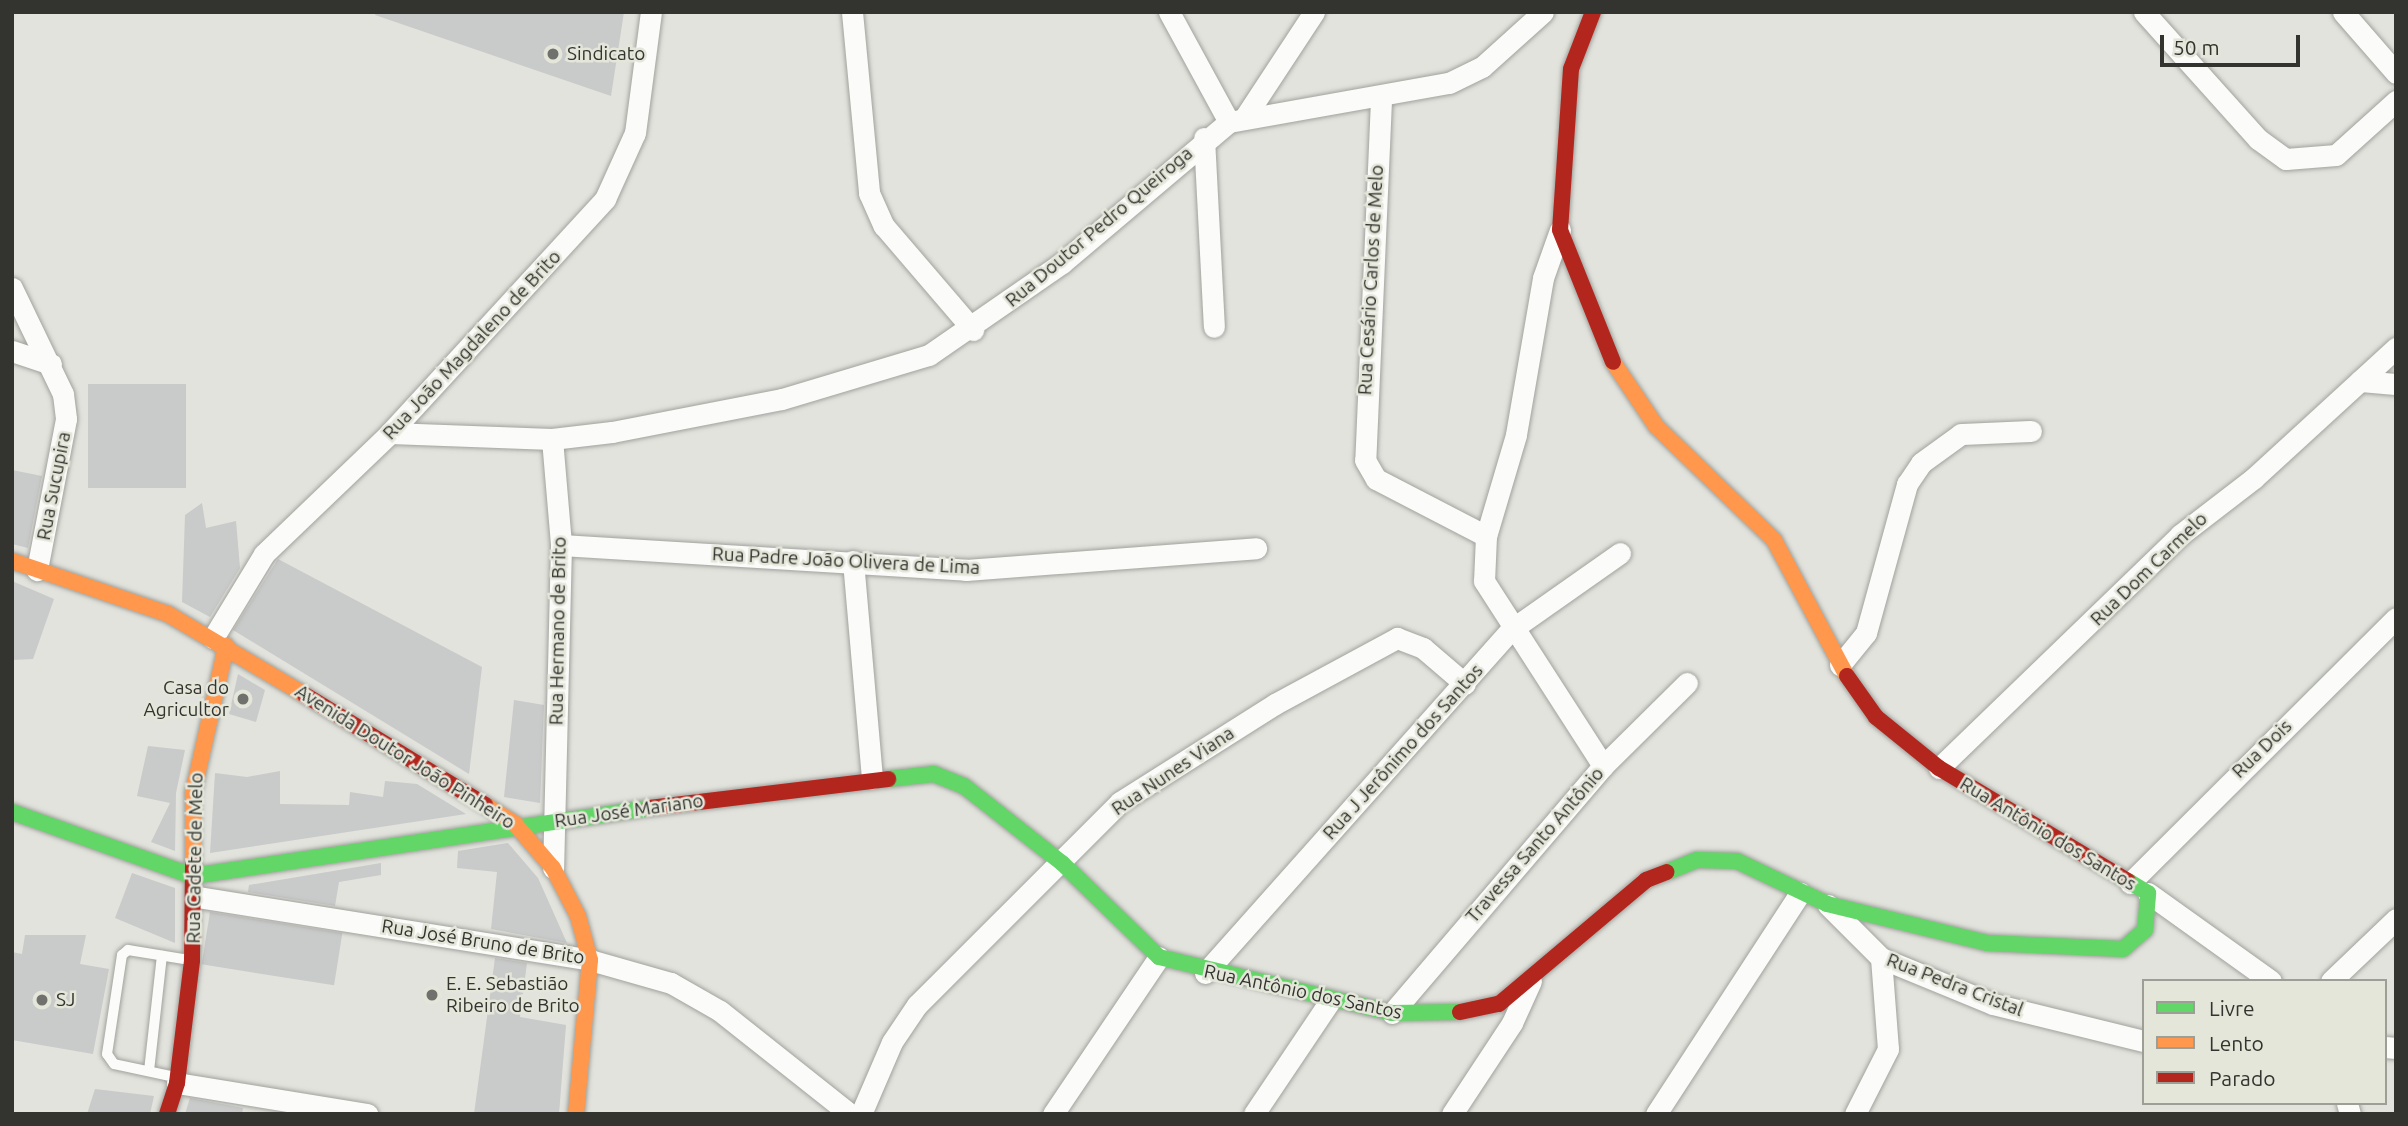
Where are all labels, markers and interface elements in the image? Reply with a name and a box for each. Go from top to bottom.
scale bar [2163,21,2303,65]
text: 50 m [2173,35,2220,59]
place label: Sindicato [567,43,645,65]
marker: Sindicato [545,46,561,62]
street label: Rua Doutor Pedro Queiroga [1001,142,1197,312]
street label: Rua Cesário Carlos de Melo [1354,164,1388,396]
street label: Rua João Magdaleno de Brito [378,246,566,444]
street label: Rua Sucupira [32,430,76,542]
street label: Rua Dom Carmelo [2086,507,2212,631]
street label: Rua Hermano de Brito [545,537,571,725]
street label: Rua Padre João Olivera de Lima [711,543,981,579]
street label: Rua J Jerônimo dos Santos [1318,660,1488,844]
place label: Casa do Agricultor [144,677,229,721]
street label: Avenida Doutor João Pinheiro [291,680,519,834]
marker: Casa do Agricultor [235,691,251,707]
street label: Rua Dois [2227,715,2297,783]
street label: Rua Nunes Viana [1107,722,1239,820]
street label: Travessa Santo Antônio [1461,762,1609,928]
street label: Rua Cadete de Melo [182,772,208,944]
street label: Rua Antônio dos Santos [1956,772,2140,896]
street label: Rua José Mariano [553,789,705,833]
street label: Rua José Bruno de Brito [380,915,586,969]
street label: Rua Pedra Cristal [1883,948,2027,1022]
street label: Rua Antônio dos Santos [1202,960,1404,1024]
place label: E. E. Sebastião Ribeiro de Brito [446,973,580,1017]
legend [2142,979,2387,1105]
marker: E. E. Sebastião Ribeiro de Brito [424,987,440,1003]
place label: SJ [56,989,75,1011]
marker: SJ [34,992,50,1008]
text: Livre [2209,996,2255,1020]
text: Lento [2209,1031,2264,1055]
text: Parado [2209,1066,2275,1090]

